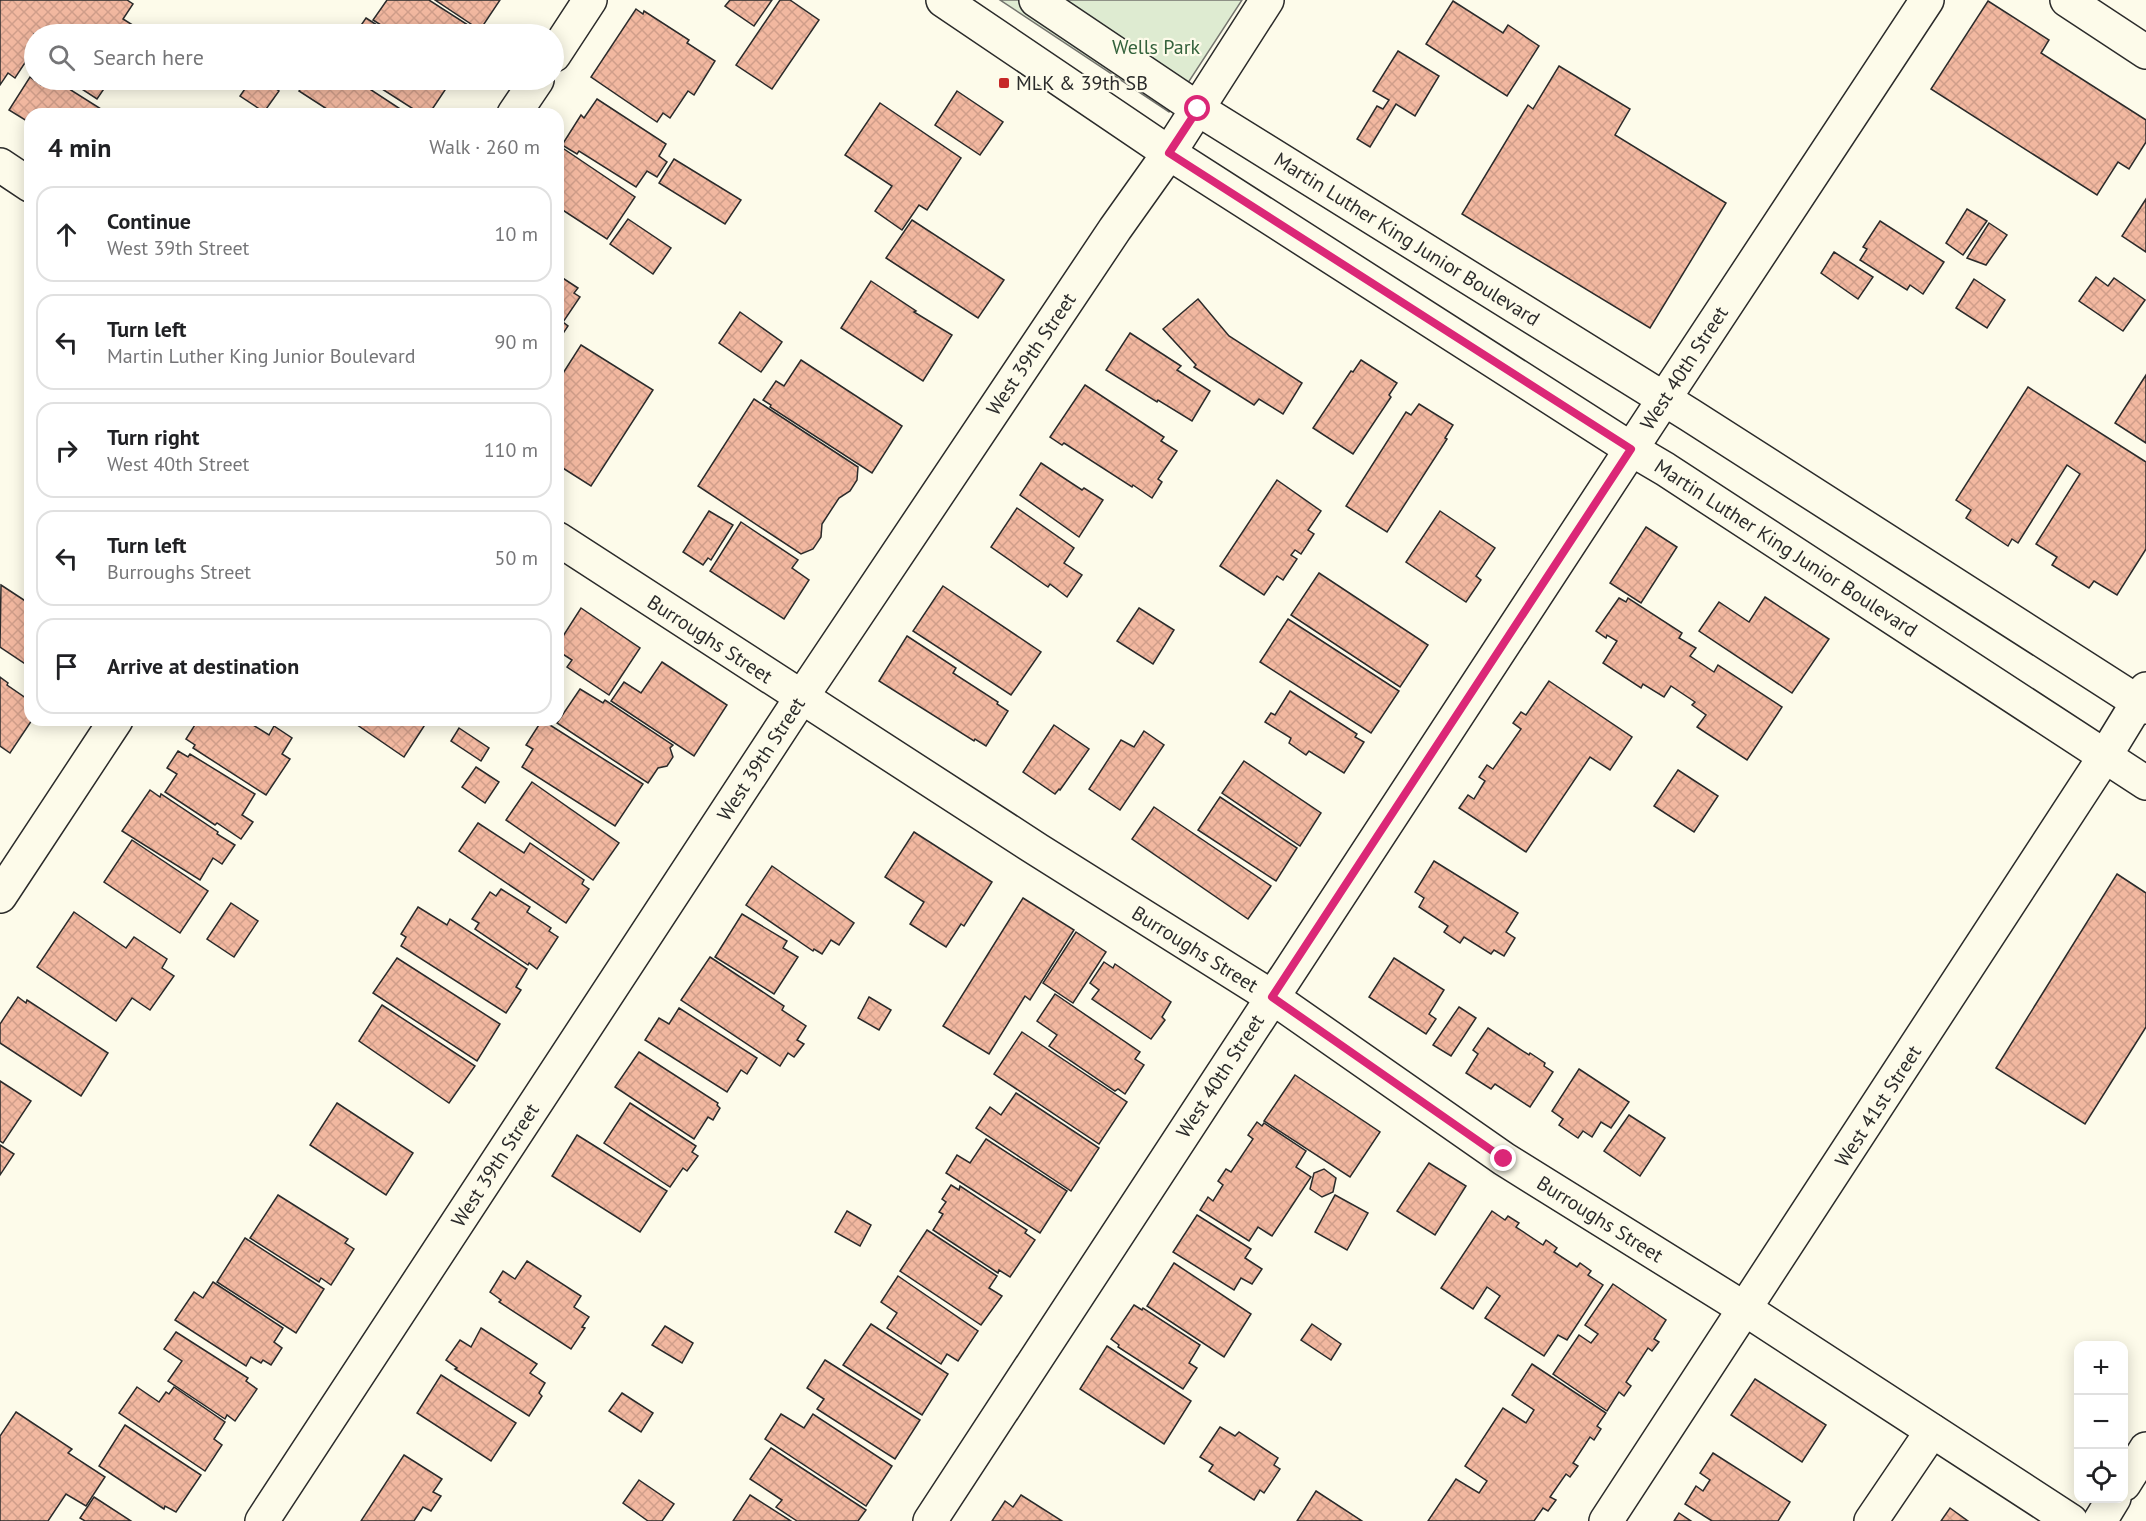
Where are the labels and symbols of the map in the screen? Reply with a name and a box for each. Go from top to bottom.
park label: Wells Park [1112,34,1200,60]
place label: MLK & 39th SB [1016,70,1148,96]
marker: MLK & 39th SB [997,76,1011,90]
route start [1184,95,1210,121]
street label: Martin Luther King Junior Boulevard [1269,146,1545,332]
street label: West 39th Street [980,288,1082,420]
street label: West 40th Street [1634,301,1734,435]
street label: Martin Luther King Junior Boulevard [1650,453,1922,643]
street label: Burroughs Street [642,589,778,689]
street label: West 39th Street [711,692,811,826]
street label: Burroughs Street [1127,900,1263,998]
street label: West 40th Street [1170,1009,1270,1143]
street label: West 41st Street [1829,1040,1927,1172]
street label: West 39th Street [445,1098,545,1232]
route end [1490,1145,1516,1171]
street label: Burroughs Street [1532,1170,1668,1268]

